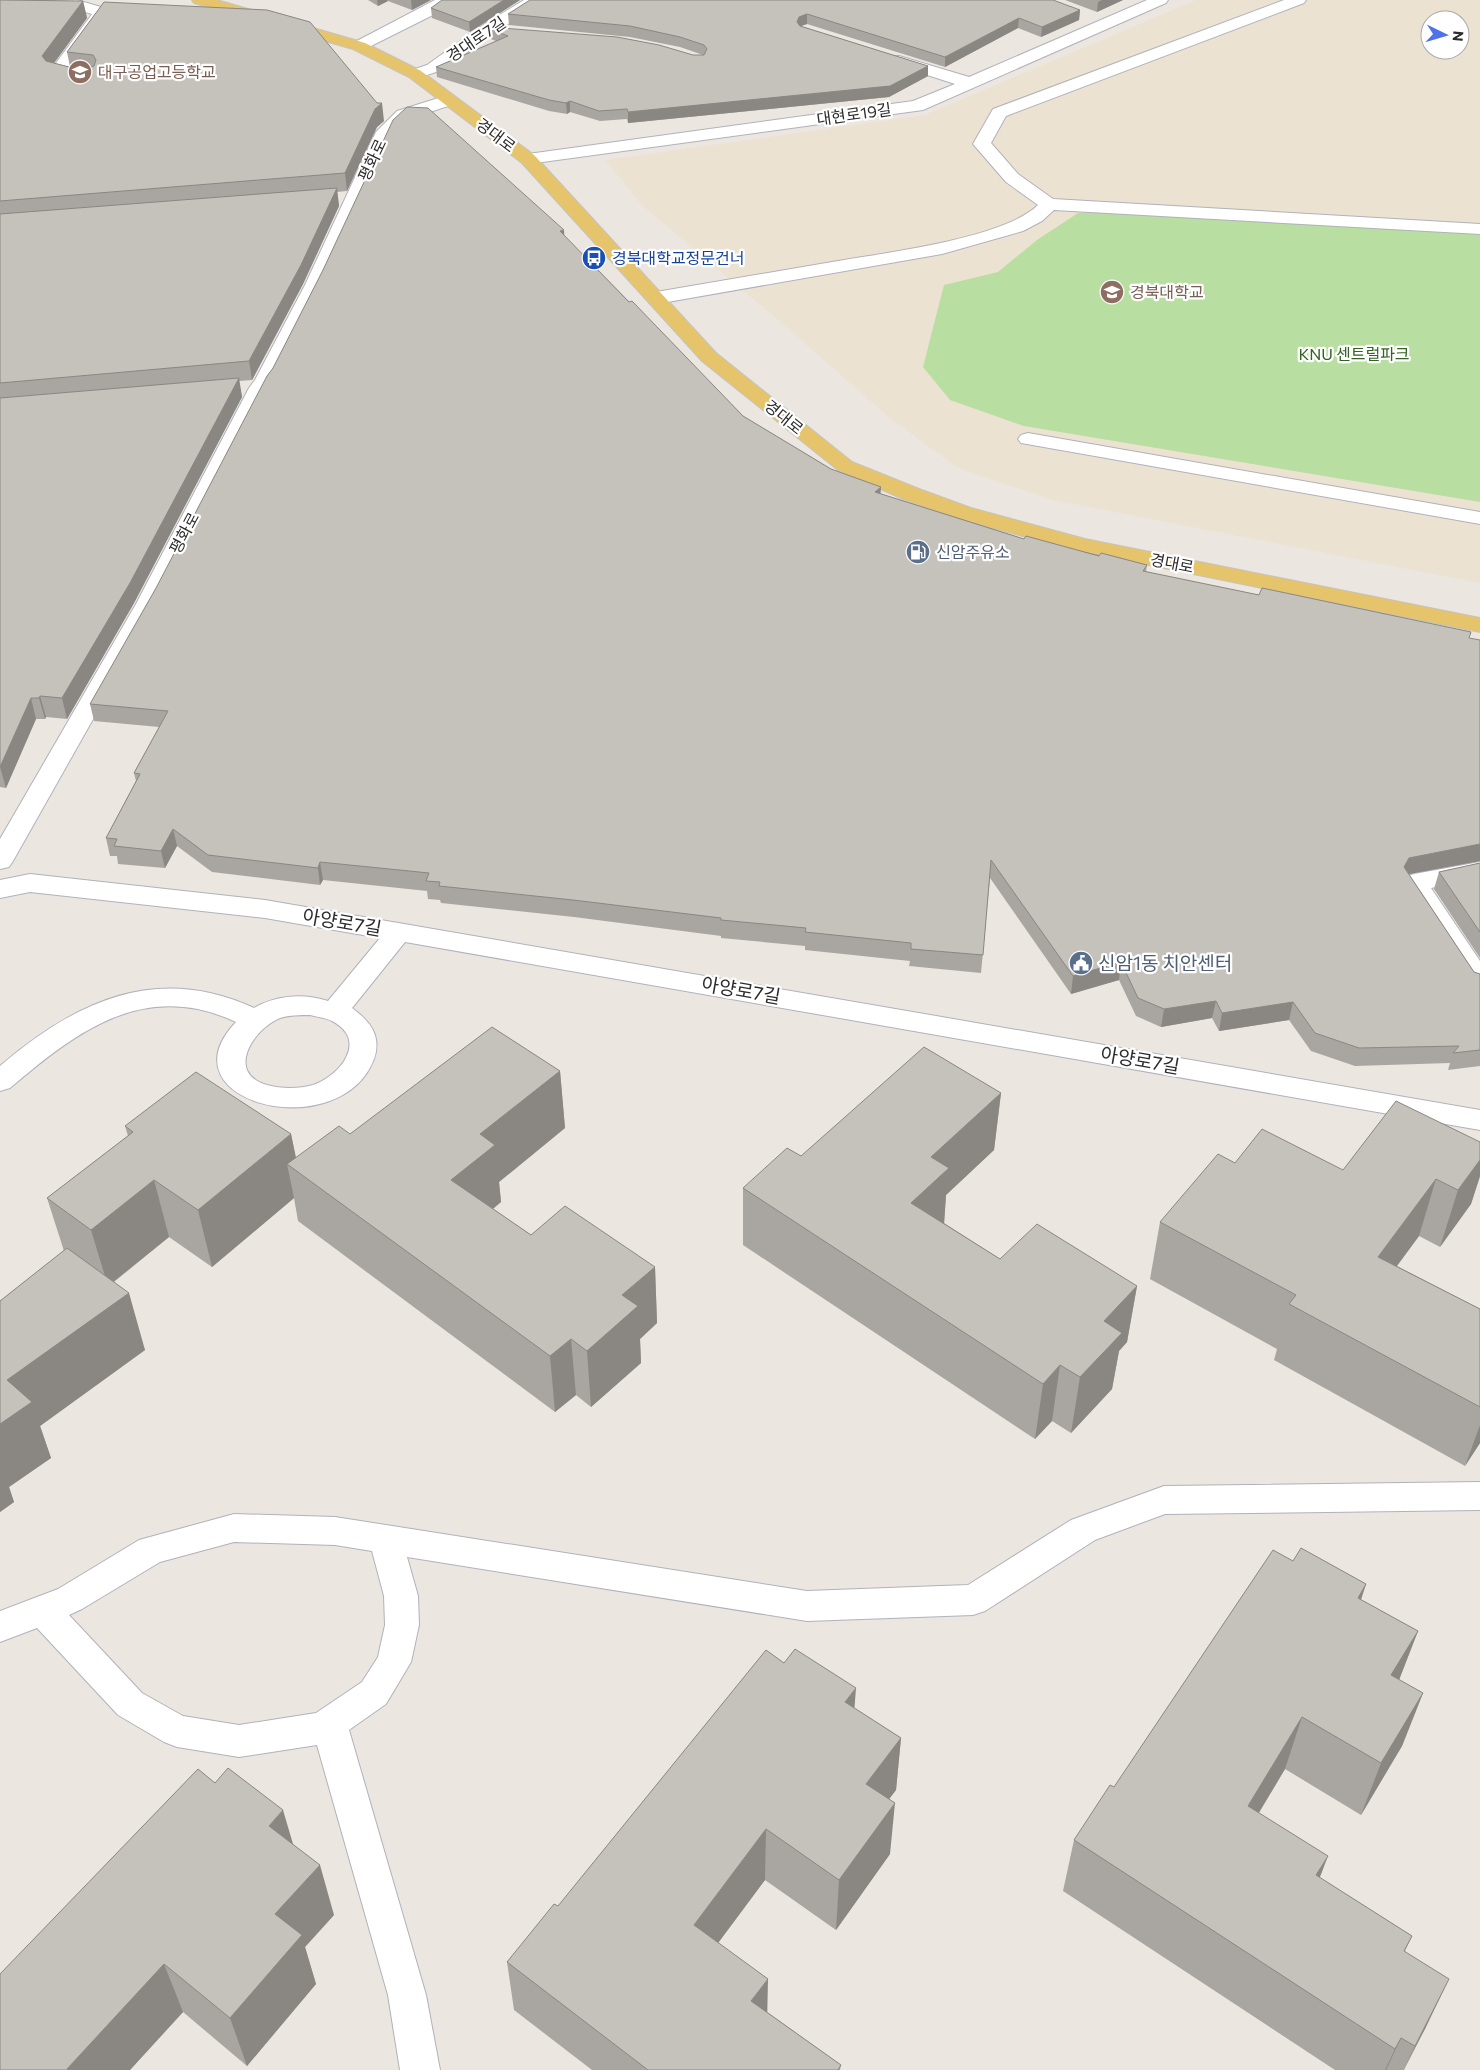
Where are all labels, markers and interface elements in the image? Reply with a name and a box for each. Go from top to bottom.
north arrow [1420,10,1470,60]
street label: 경대로7길 [442,12,509,65]
text: N [1450,30,1467,42]
school or university icon: 대구공업고등학교 [67,59,93,85]
place label: 대구공업고등학교 [98,62,216,81]
street label: 대현로19길 [815,99,893,128]
street label: 경대로 [473,114,520,156]
street label: 평화로 [354,136,390,184]
bus stop icon: 경북대학교정문건너 [581,245,607,271]
place label: 경북대학교정문건너 [612,248,744,267]
school or university icon: 경북대학교 [1099,279,1125,305]
place label: 경북대학교 [1130,282,1204,301]
park label: KNU 센트럴파크 [1298,344,1410,363]
street label: 경대로 [761,395,808,438]
street label: 평화로 [165,509,202,557]
fuel station icon: 신암주유소 [905,539,931,565]
place label: 신암주유소 [936,542,1010,561]
street label: 경대로 [1149,549,1196,576]
street label: 아양로7길 [301,903,383,940]
public building icon: 신암1동 치안센터 [1068,950,1094,976]
place label: 신암1동 치안센터 [1098,951,1232,974]
street label: 아양로7길 [700,971,782,1008]
street label: 아양로7길 [1099,1041,1181,1078]

